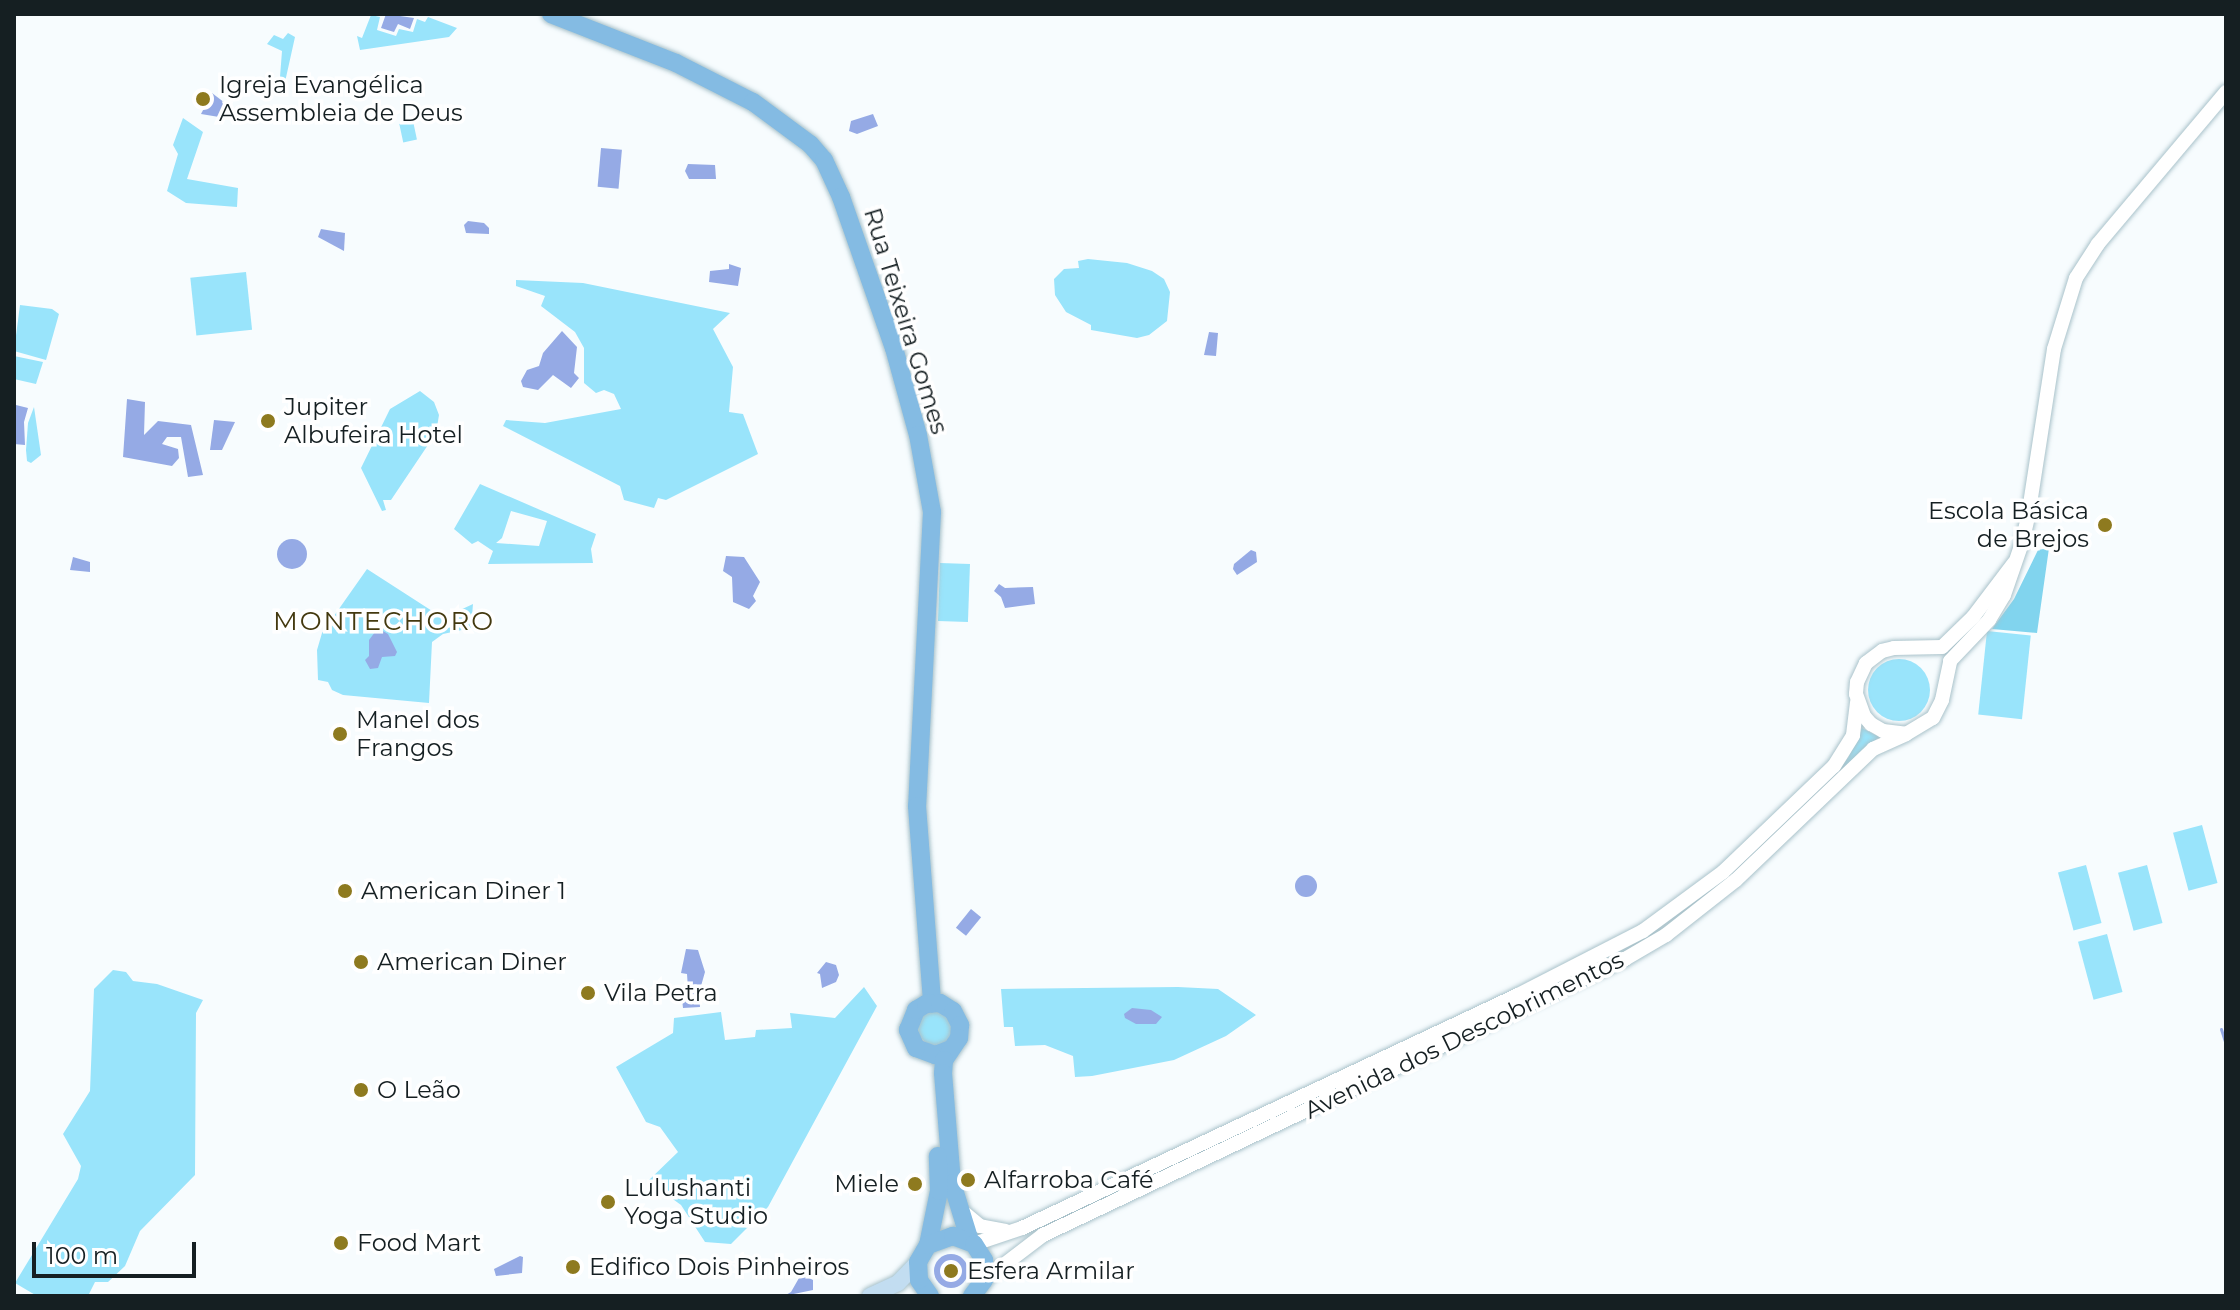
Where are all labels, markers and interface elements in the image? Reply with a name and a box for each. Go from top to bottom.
place label: Igreja Evangélica Assembleia de Deus [219,71,463,127]
marker: Igreja Evangélica Assembleia de Deus [194,90,212,108]
street label: Rua Teixeira Gomes [858,204,954,438]
place label: Jupiter Albufeira Hotel [284,393,463,449]
marker: Jupiter Albufeira Hotel [259,412,277,430]
place label: Escola Básica de Brejos [1928,497,2089,553]
marker: Escola Básica de Brejos [2096,516,2114,534]
district label: MONTECHORO [273,606,495,638]
place label: Manel dos Frangos [356,706,480,762]
marker: Manel dos Frangos [331,725,349,743]
place label: American Diner 1 [361,877,566,905]
marker: American Diner 1 [336,882,354,900]
street label: Avenida dos Descobrimentos [1300,945,1628,1125]
place label: American Diner [377,948,567,976]
marker: American Diner [352,953,370,971]
place label: Vila Petra [604,979,718,1007]
marker: Vila Petra [579,984,597,1002]
place label: O Leão [377,1076,461,1104]
marker: O Leão [352,1081,370,1099]
place label: Alfarroba Café [984,1166,1154,1194]
place label: Miele [834,1170,899,1198]
marker: Alfarroba Café [959,1171,977,1189]
place label: Lulushanti Yoga Studio [624,1174,768,1230]
marker: Miele [906,1175,924,1193]
marker: Lulushanti Yoga Studio [599,1193,617,1211]
scale bar [36,1226,200,1276]
place label: Food Mart [357,1229,481,1257]
marker: Food Mart [332,1234,350,1252]
text: 100 m [46,1241,118,1270]
place label: Edifico Dois Pinheiros [589,1253,849,1281]
place label: Esfera Armilar [967,1257,1135,1285]
marker: Edifico Dois Pinheiros [564,1258,582,1276]
marker: Esfera Armilar [942,1262,960,1280]

